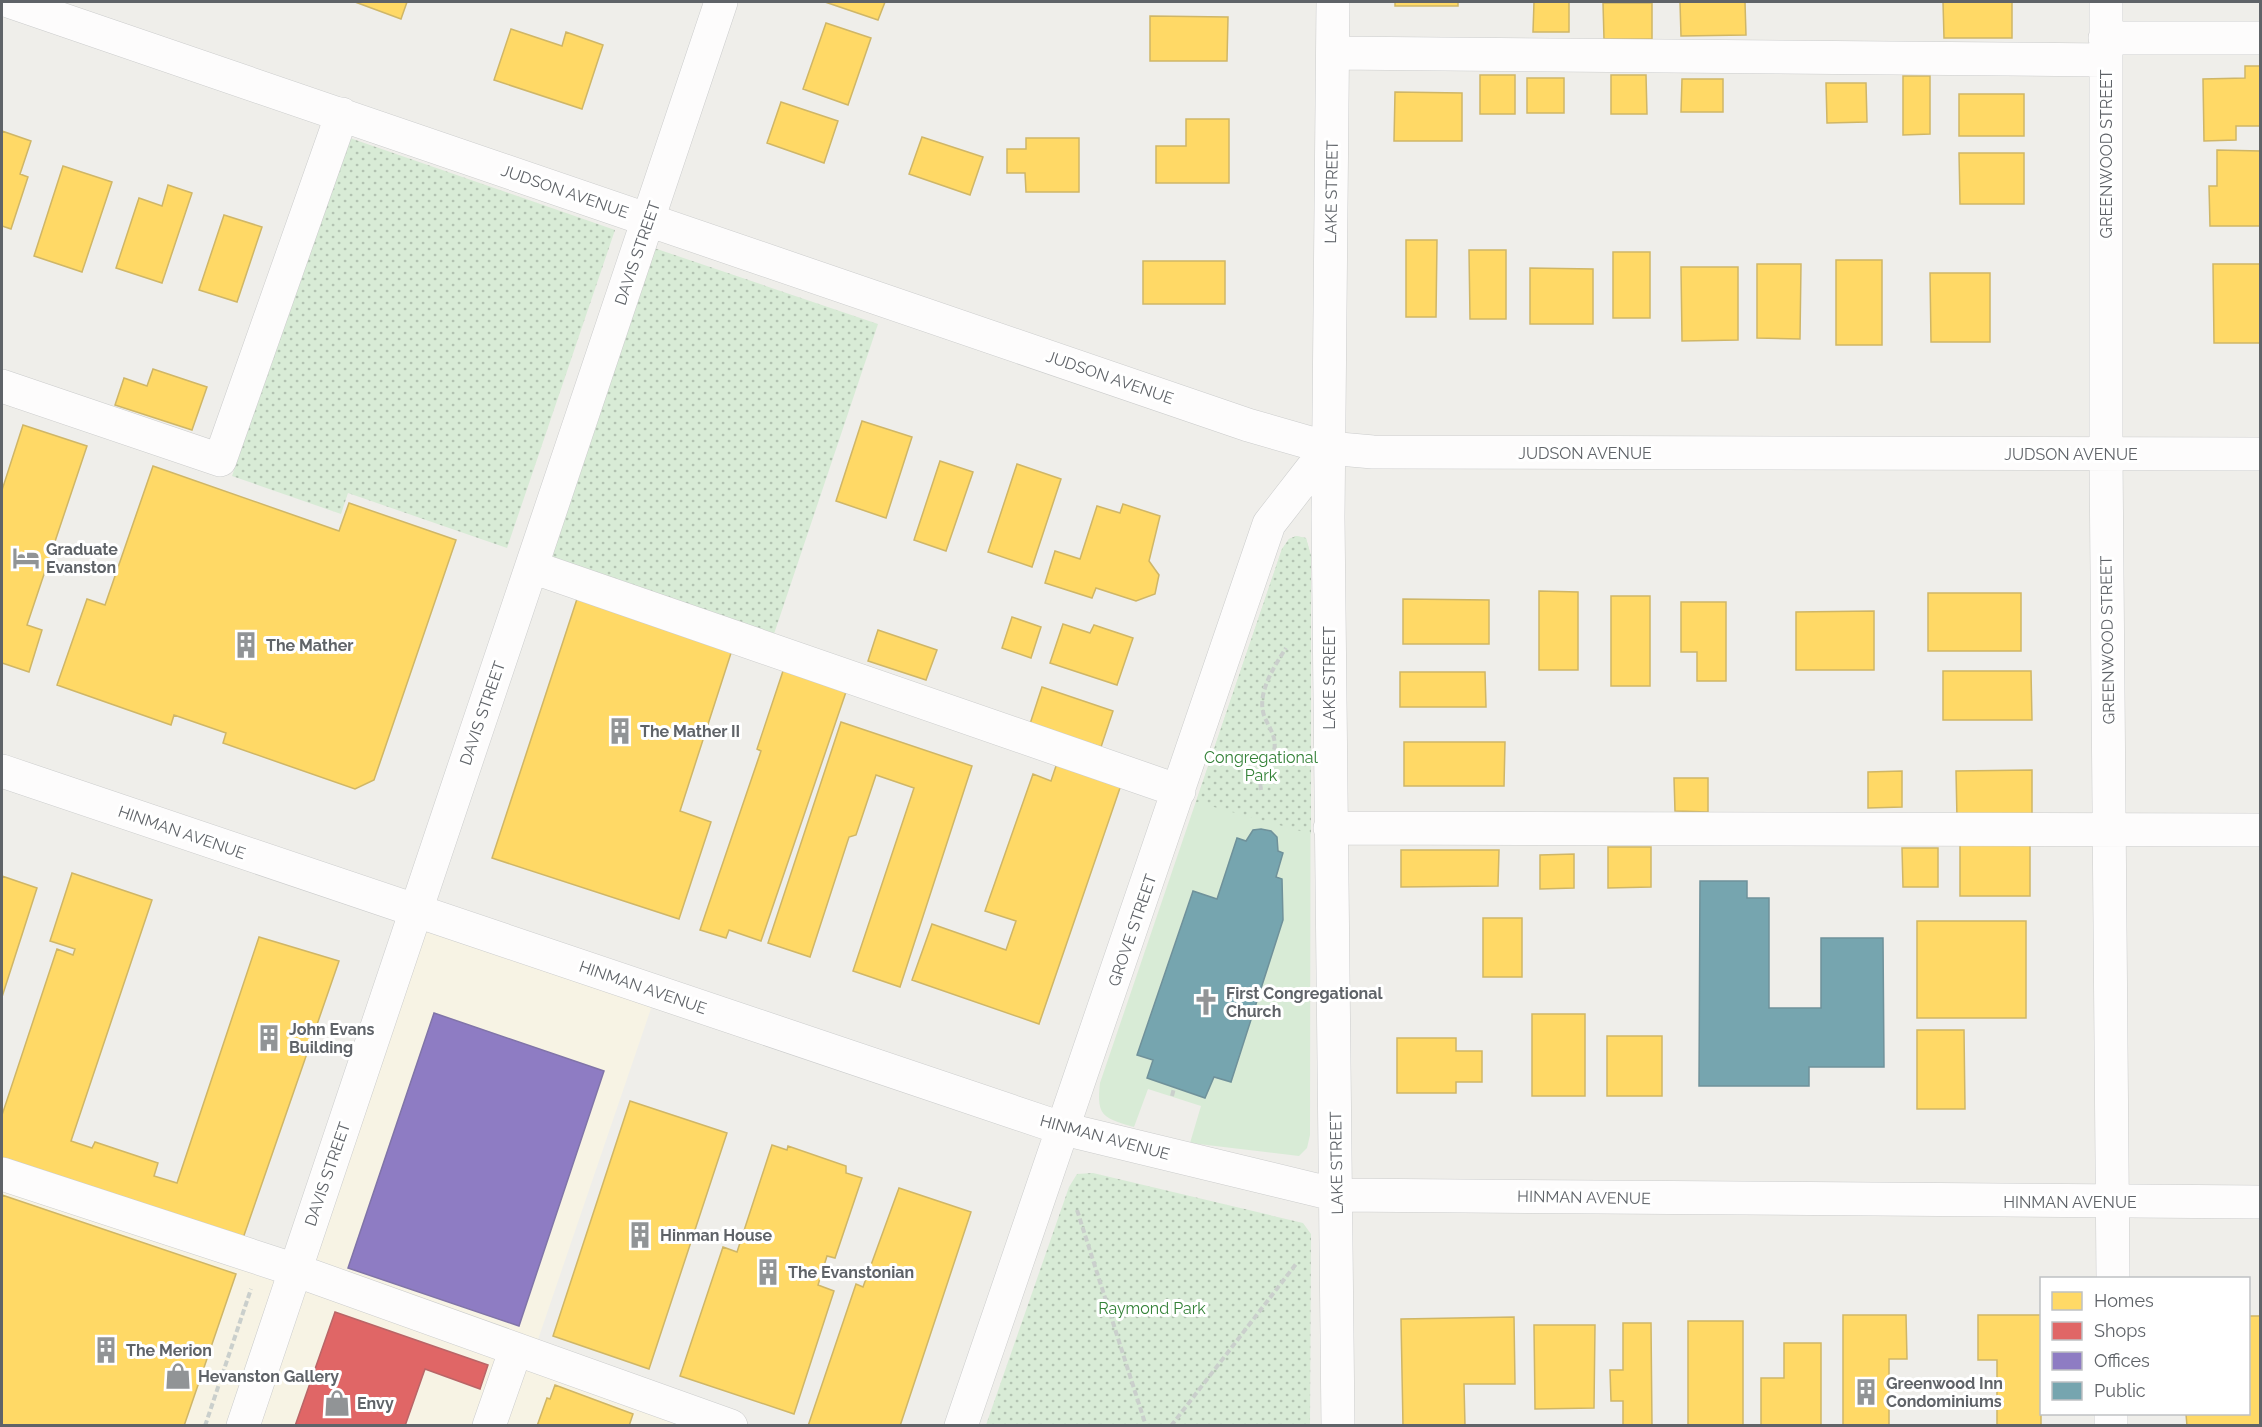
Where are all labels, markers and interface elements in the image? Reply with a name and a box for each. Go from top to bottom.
street label: GREENWOOD STREET [2097,69,2116,238]
street label: LAKE STREET [1321,140,1342,244]
street label: JUDSON AVENUE [499,161,631,222]
street label: DAVIS STREET [611,198,664,308]
street label: JUDSON AVENUE [1044,347,1176,408]
street label: JUDSON AVENUE [1518,444,1652,463]
street label: JUDSON AVENUE [2004,445,2138,464]
place label: Graduate Evanston [46,540,118,577]
hotel icon: Graduate Evanston [11,543,41,573]
street label: GREENWOOD STREET [2097,555,2118,725]
street label: LAKE STREET [1320,626,1339,730]
building icon: The Mather [231,630,261,660]
place label: The Mather [266,636,353,655]
street label: DAVIS STREET [456,658,509,768]
building icon: The Mather II [605,716,635,746]
place label: The Mather II [640,722,740,741]
park label: Congregational Park [1204,748,1319,785]
street label: HINMAN AVENUE [116,802,248,863]
street label: GROVE STREET [1104,871,1161,989]
street label: HINMAN AVENUE [577,957,709,1018]
place label: First Congregational Church [1226,984,1383,1021]
church icon: First Congregational Church [1191,987,1221,1017]
place label: John Evans Building [289,1020,374,1057]
building icon: John Evans Building [254,1023,284,1053]
street label: HINMAN AVENUE [1038,1111,1172,1164]
street label: LAKE STREET [1326,1111,1347,1215]
street label: DAVIS STREET [301,1119,354,1229]
street label: HINMAN AVENUE [1517,1187,1651,1208]
street label: HINMAN AVENUE [2003,1193,2137,1212]
building icon: Hinman House [625,1220,655,1250]
place label: Hinman House [660,1226,773,1245]
building icon: The Evanstonian [753,1257,783,1287]
place label: The Evanstonian [788,1263,914,1282]
legend [2040,1277,2250,1415]
text: Homes [2094,1290,2154,1311]
park label: Raymond Park [1098,1299,1206,1318]
text: Shops [2094,1320,2146,1341]
building icon: The Merion [91,1335,121,1365]
place label: The Merion [126,1341,212,1360]
text: Offices [2094,1350,2150,1371]
shop icon: Hevanston Gallery [163,1361,193,1391]
place label: Hevanston Gallery [198,1367,339,1386]
place label: Greenwood Inn Condominiums [1886,1374,2003,1411]
building icon: Greenwood Inn Condominiums [1851,1377,1881,1407]
text: Public [2094,1380,2146,1401]
shop icon: Envy [322,1388,352,1418]
place label: Envy [357,1394,394,1413]

